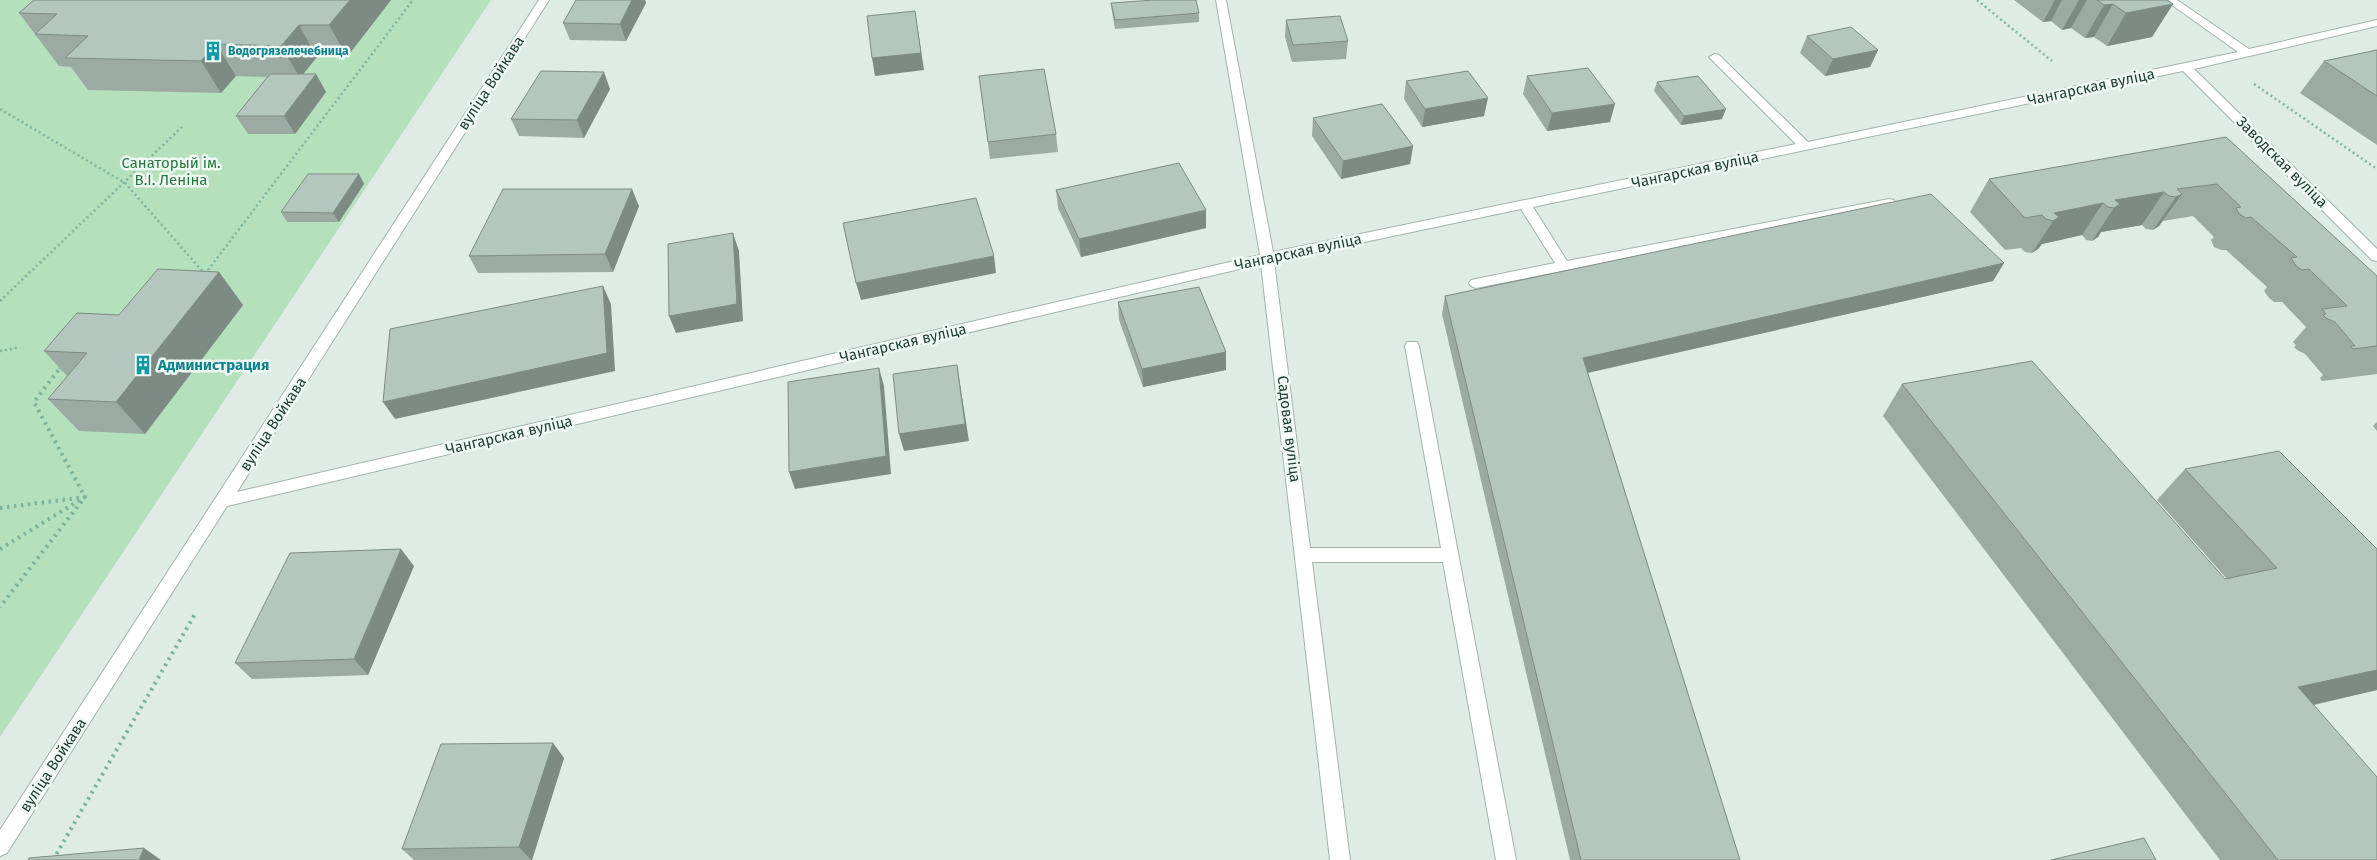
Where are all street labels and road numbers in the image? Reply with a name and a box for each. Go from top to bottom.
street label: вуліца Войкава [454,33,528,133]
street label: Чангарская вуліца [2026,65,2156,109]
street label: Заводская вуліца [2233,113,2331,211]
street label: Чангарская вуліца [1630,148,1760,192]
street label: Чангарская вуліца [1233,230,1363,274]
street label: Чангарская вуліца [838,320,968,366]
street label: вуліца Войкава [236,374,310,474]
street label: Садовая вуліца [1274,375,1304,483]
street label: Чангарская вуліца [444,412,574,458]
street label: вуліца Войкава [16,715,90,815]

